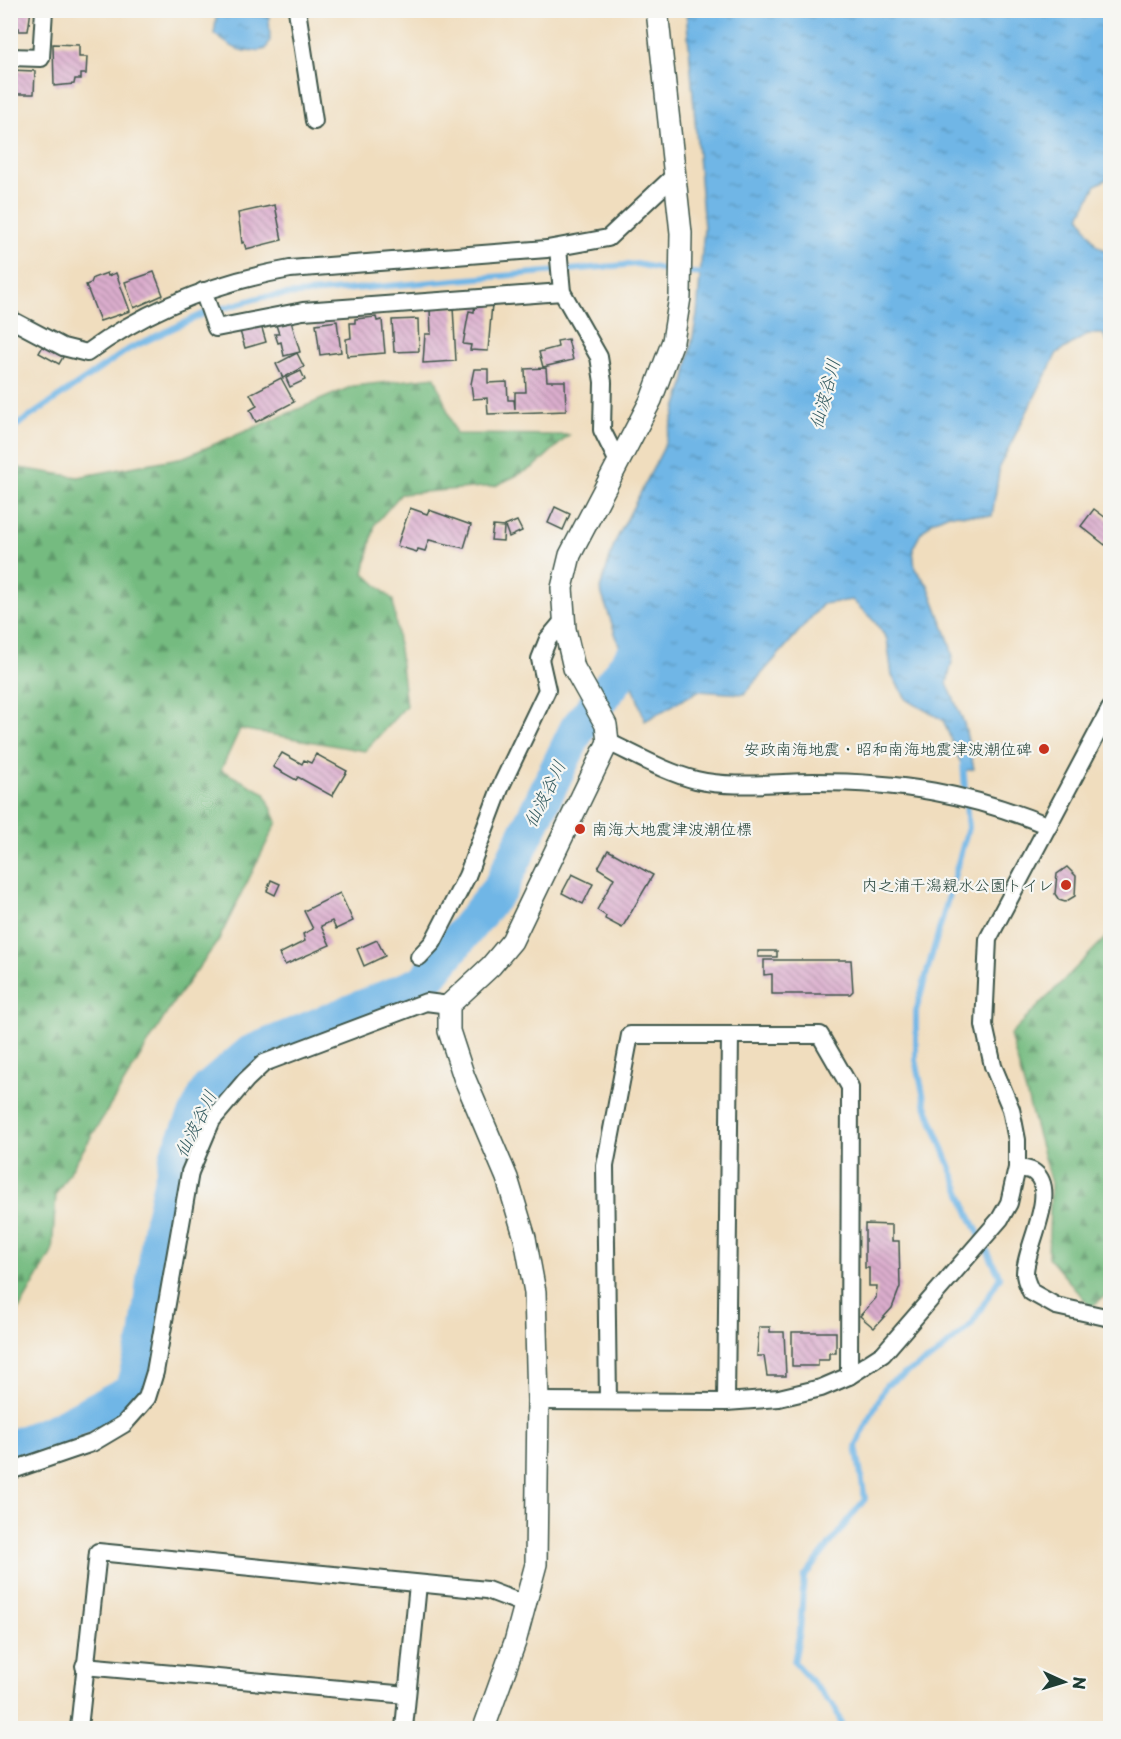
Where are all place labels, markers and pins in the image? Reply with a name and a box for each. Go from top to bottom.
place label: 安政南海地震・昭和南海地震津波潮位碑 [744,736,1032,760]
marker: 安政南海地震・昭和南海地震津波潮位碑 [1037,742,1051,756]
place label: 南海大地震津波潮位標 [592,816,752,840]
marker: 南海大地震津波潮位標 [573,822,587,836]
place label: 内之浦干潟親水公園トイレ [862,872,1054,896]
marker: 内之浦干潟親水公園トイレ [1059,878,1073,892]

